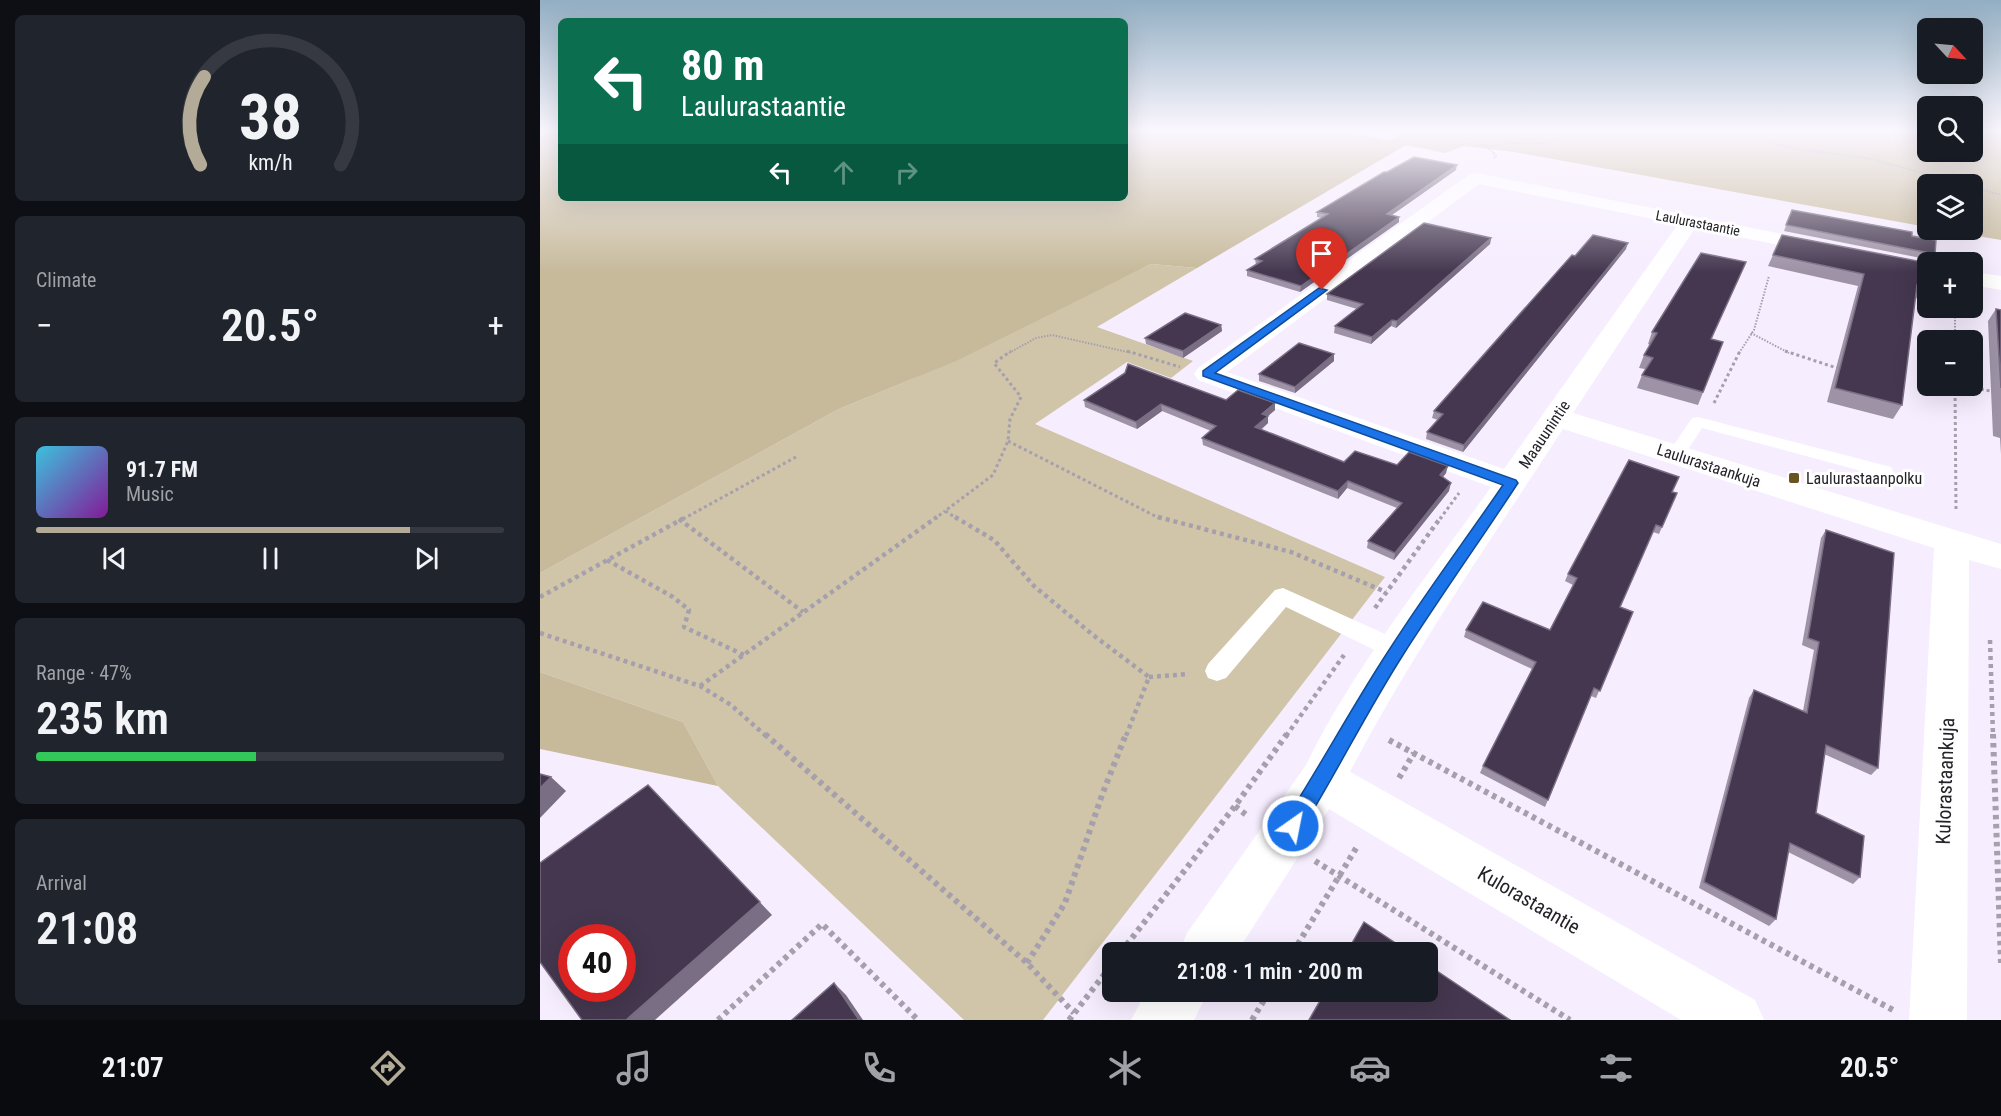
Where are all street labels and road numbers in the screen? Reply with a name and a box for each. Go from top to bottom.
street label: Laulurastaantie [1655,207,1742,239]
street label: Maauunintie [1515,397,1574,472]
street label: Laulurastaankuja [1655,440,1763,491]
street label: Kulorastaankuja [1931,717,1959,845]
street label: Kulorastaantie [1474,861,1584,939]

